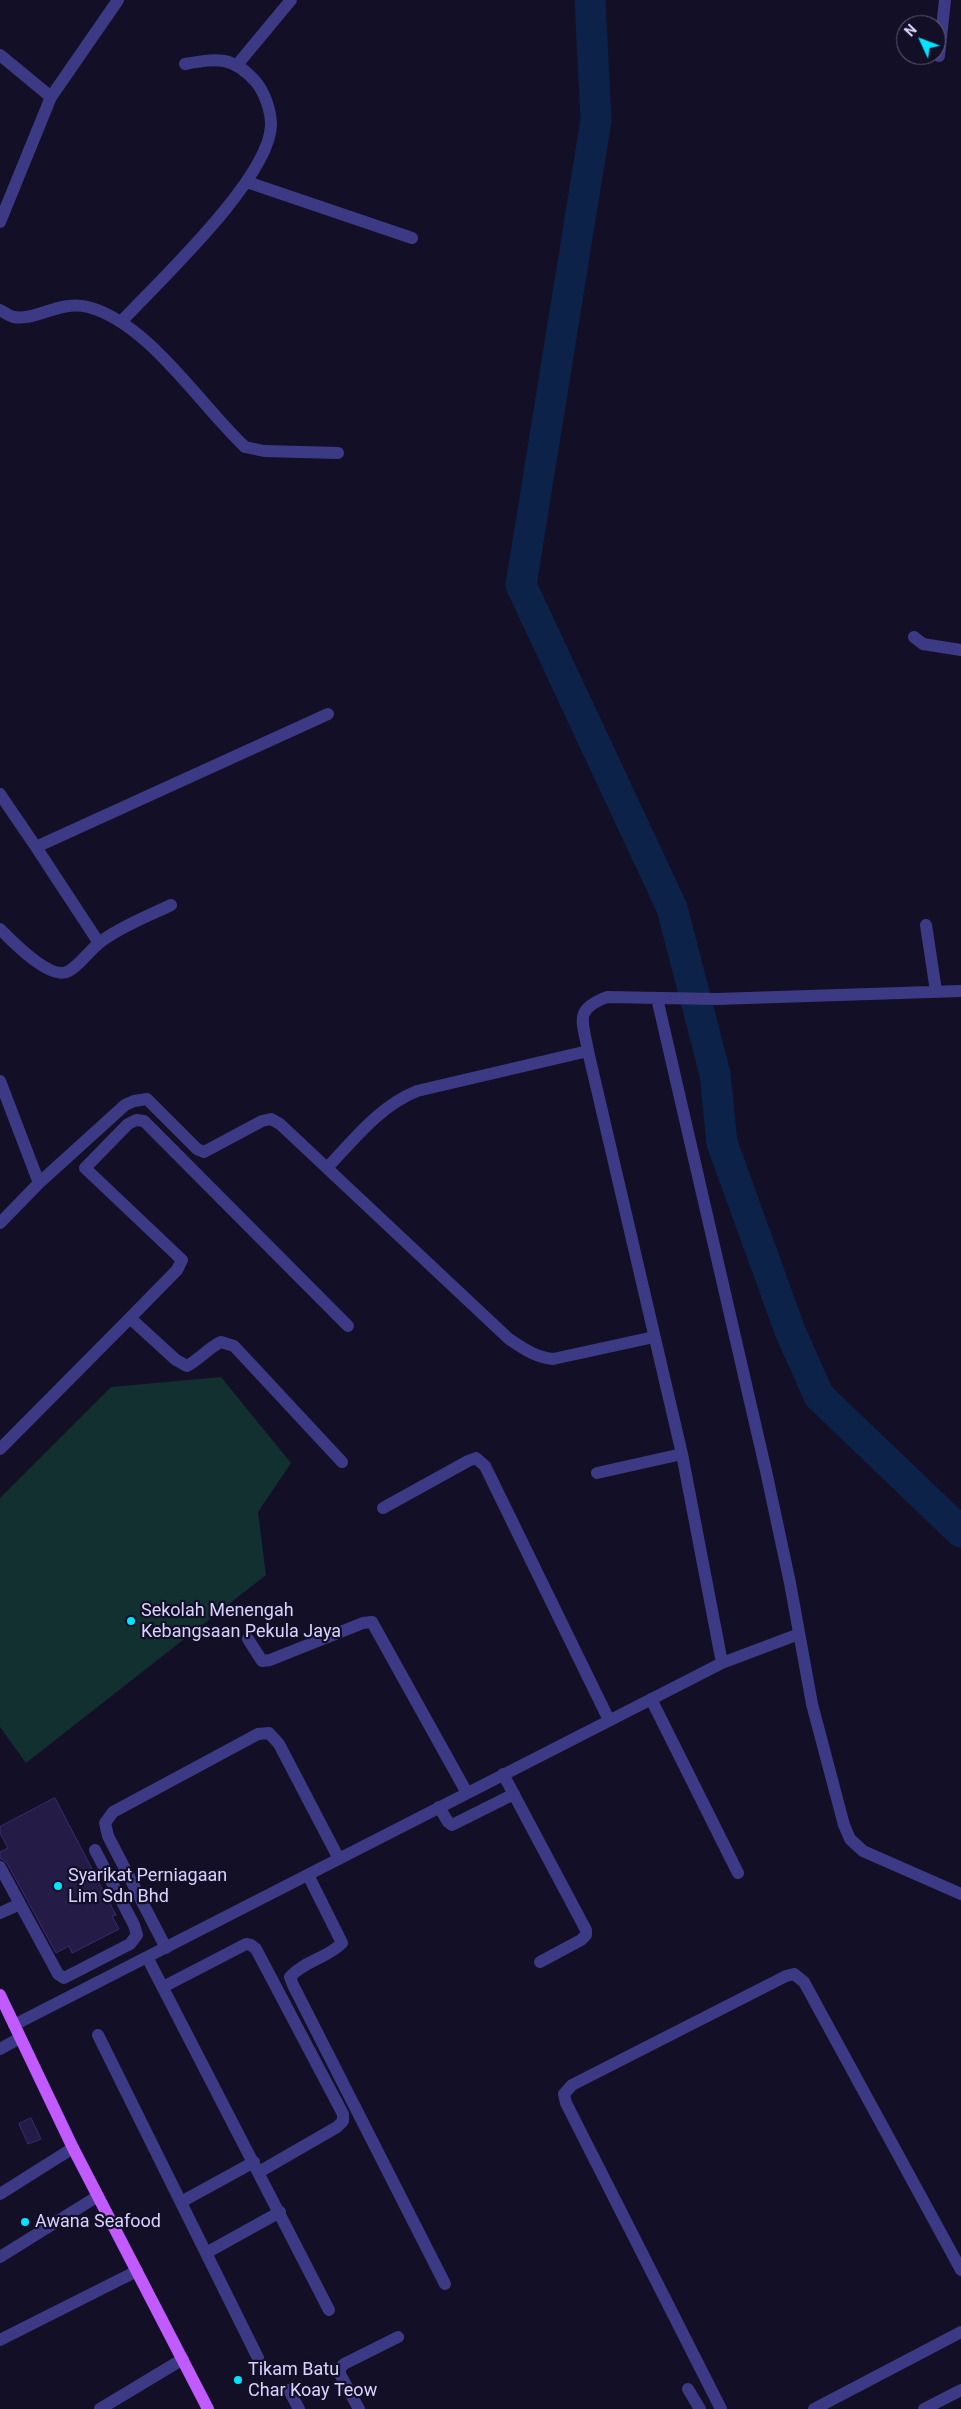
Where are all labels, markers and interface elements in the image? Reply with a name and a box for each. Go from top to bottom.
north arrow [896,15,946,65]
text: N [902,21,920,40]
place label: Sekolah Menengah Kebangsaan Pekula Jaya [141,1600,341,1642]
marker: Sekolah Menengah Kebangsaan Pekula Jaya [125,1615,137,1627]
place label: Syarikat Perniagaan Lim Sdn Bhd [68,1865,227,1908]
marker: Syarikat Perniagaan Lim Sdn Bhd [52,1880,64,1892]
place label: Awana Seafood [35,2211,161,2233]
marker: Awana Seafood [19,2216,31,2228]
place label: Tikam Batu Char Koay Teow [248,2359,377,2402]
marker: Tikam Batu Char Koay Teow [232,2374,244,2386]

